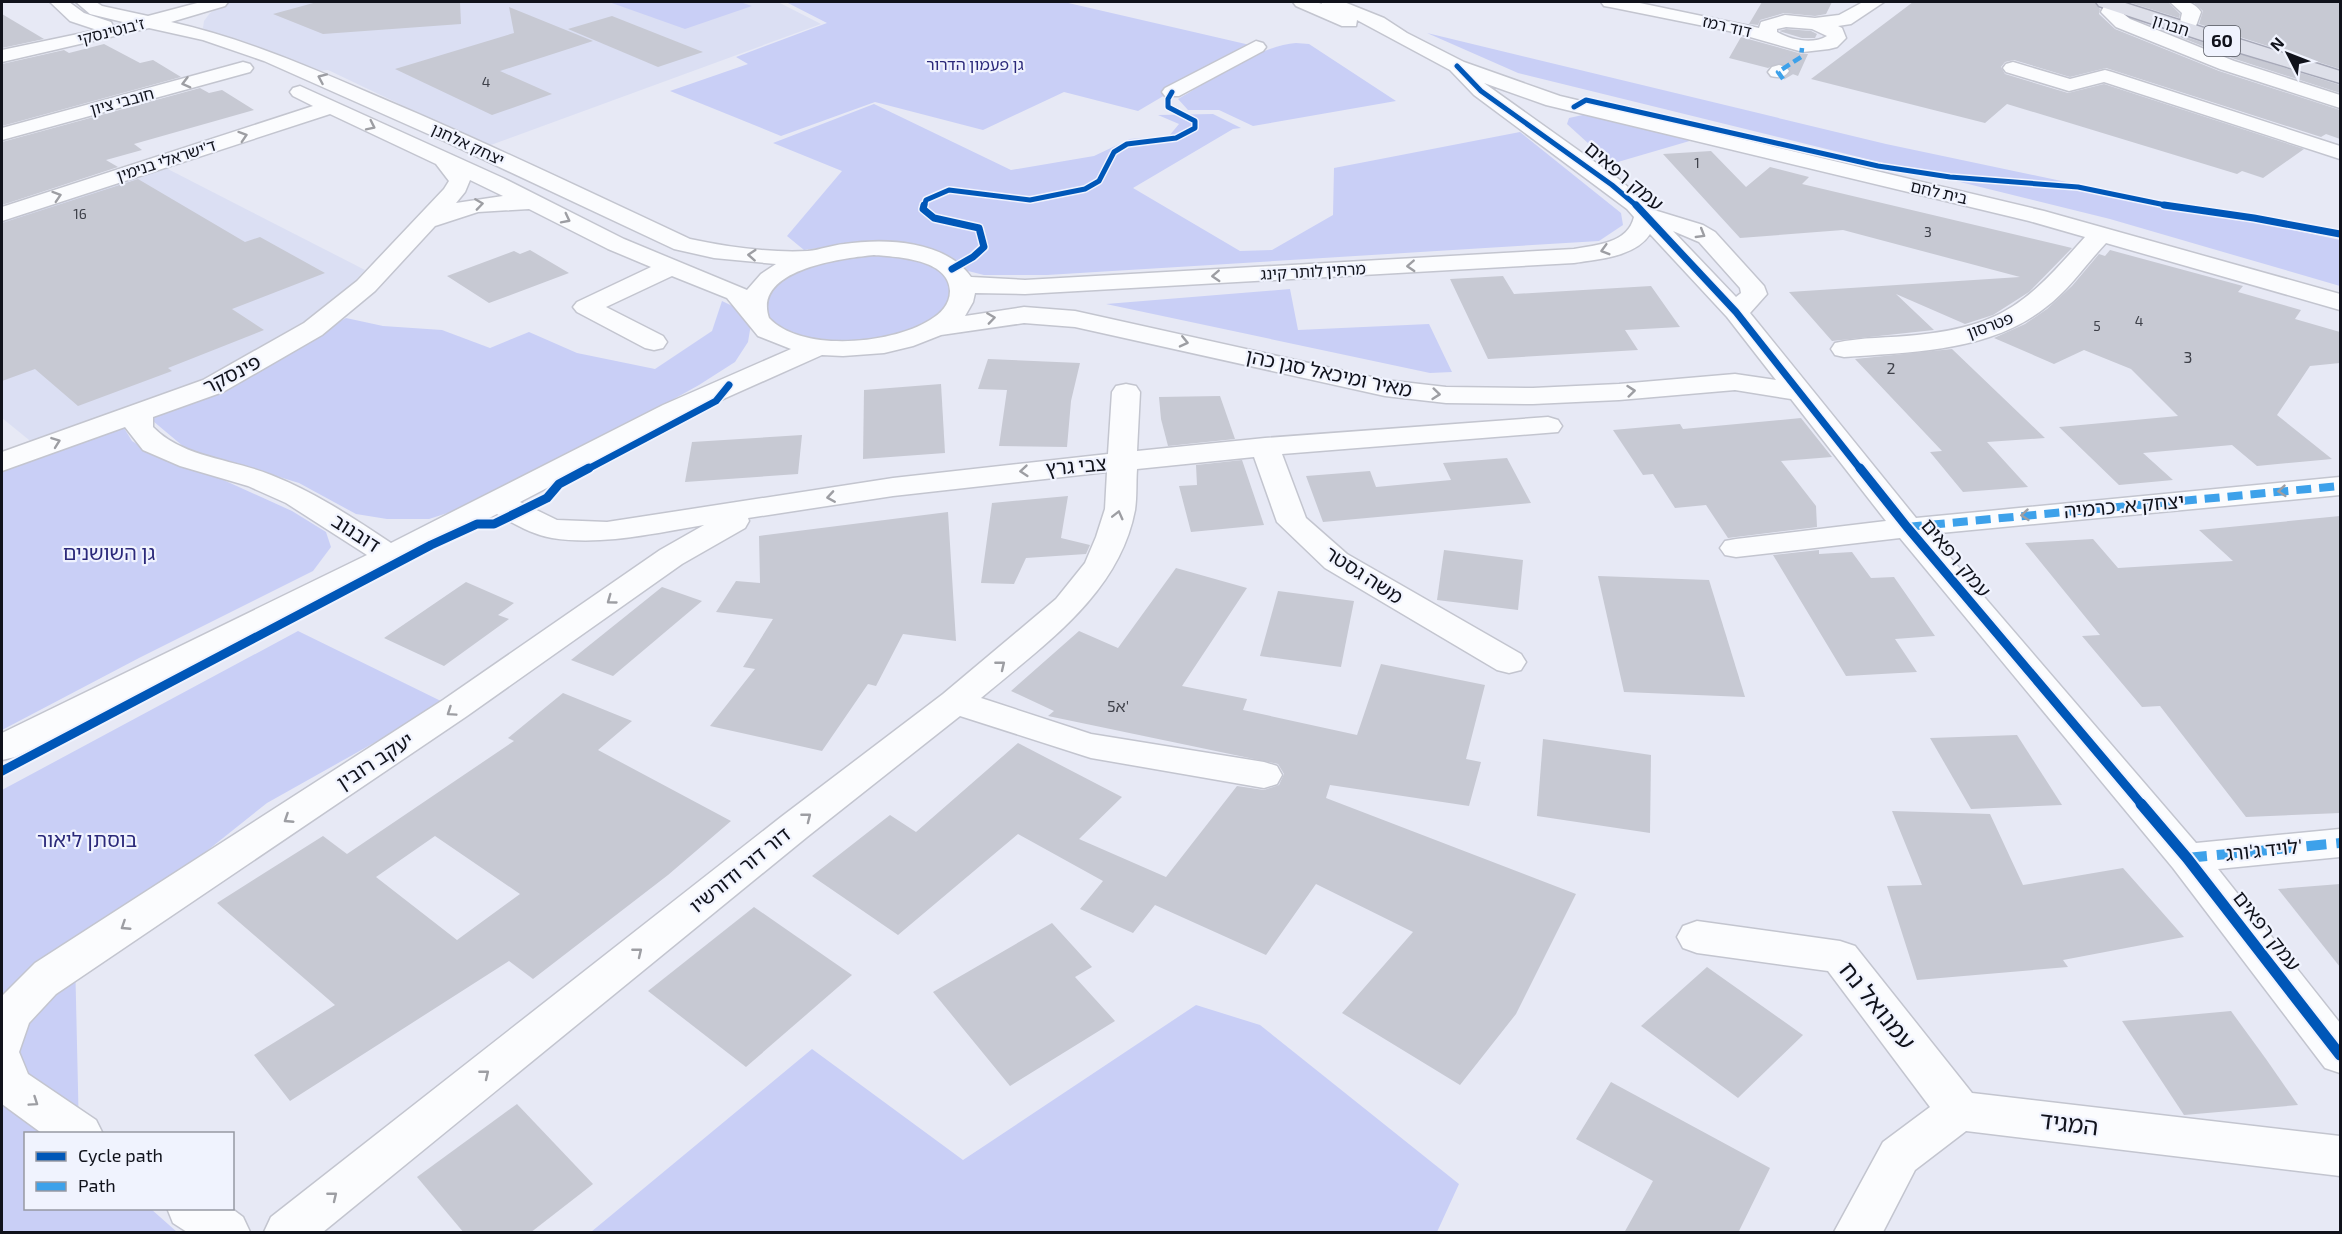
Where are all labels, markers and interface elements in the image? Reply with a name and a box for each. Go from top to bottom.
street label: חברון [2150,10,2192,39]
street label: דוד רמז [1701,11,1754,40]
street label: ז'בוטינסקי [75,13,146,48]
north arrow [2258,24,2318,84]
road number: 60 [2204,26,2240,56]
text: N [2266,33,2287,54]
park label: גן פעמון הדרור [926,54,1024,73]
one-way arrow [317,73,328,85]
house number: 4 [482,73,490,90]
one-way arrow [182,76,192,88]
street label: חובבי ציון [88,83,156,118]
one-way arrow [364,118,375,130]
street label: יצחק אלחנן [429,118,508,169]
one-way arrow [237,130,248,143]
street label: ד'ישראלי בנימין [114,134,218,185]
street label: עמק רפאים [1580,135,1669,215]
house number: 1 [1694,154,1700,171]
street label: בית לחם [1909,176,1969,207]
one-way arrow [51,190,62,203]
one-way arrow [474,199,483,211]
house number: 16 [73,205,87,222]
one-way arrow [559,211,570,223]
house number: 3 [1924,223,1932,240]
one-way arrow [1695,227,1705,239]
one-way arrow [1600,243,1611,255]
one-way arrow [748,249,757,262]
street label: מרתין לותר קינג [1260,258,1366,283]
one-way arrow [1406,259,1415,272]
one-way arrow [1211,270,1220,283]
street label: פטרסון [1964,307,2016,342]
house number: 4 [2135,312,2143,329]
one-way arrow [987,313,996,325]
house number: 5 [2093,317,2101,334]
one-way arrow [1179,335,1189,348]
street label: מאיר ומיכאל סגן כהן [1244,343,1415,401]
house number: 3 [2184,347,2192,366]
street label: פינסקר [199,348,264,398]
house number: 2 [1887,358,1896,377]
one-way arrow [1626,385,1636,398]
one-way arrow [1432,387,1441,400]
one-way arrow [50,437,61,450]
street label: צבי גרץ [1045,450,1107,480]
one-way arrow [1020,464,1029,477]
one-way arrow [2278,484,2287,497]
street label: יצחק א. כרמיה [2063,488,2185,522]
one-way arrow [826,490,836,503]
street label: דובנוב [328,508,385,557]
one-way arrow [2021,508,2030,521]
one-way arrow [1110,510,1123,520]
street label: עמק רפאים [1917,513,1997,602]
park label: גן השושנים [63,540,156,564]
street label: משה גסטר [1321,540,1408,608]
one-way arrow [606,593,617,604]
one-way arrow [994,661,1005,672]
house number: 5א' [1107,696,1129,715]
one-way arrow [446,704,457,715]
street label: יעקב רובין [332,727,417,794]
one-way arrow [284,811,294,823]
one-way arrow [800,814,811,825]
street label: דור דור ודורשיו [684,821,795,917]
park label: בוסתן ליאור [37,827,137,851]
street label: לויד ג'ורג' [2224,833,2304,865]
street label: עמק רפאים [2229,885,2307,975]
one-way arrow [121,919,132,930]
one-way arrow [631,948,642,959]
street label: עמנואל נח [1834,955,1922,1055]
one-way arrow [479,1070,490,1081]
one-way arrow [28,1095,39,1106]
street label: המגיד [2038,1105,2100,1141]
legend [24,1132,234,1210]
text: Cycle path [78,1144,163,1166]
text: Path [78,1174,116,1196]
one-way arrow [326,1192,337,1203]

